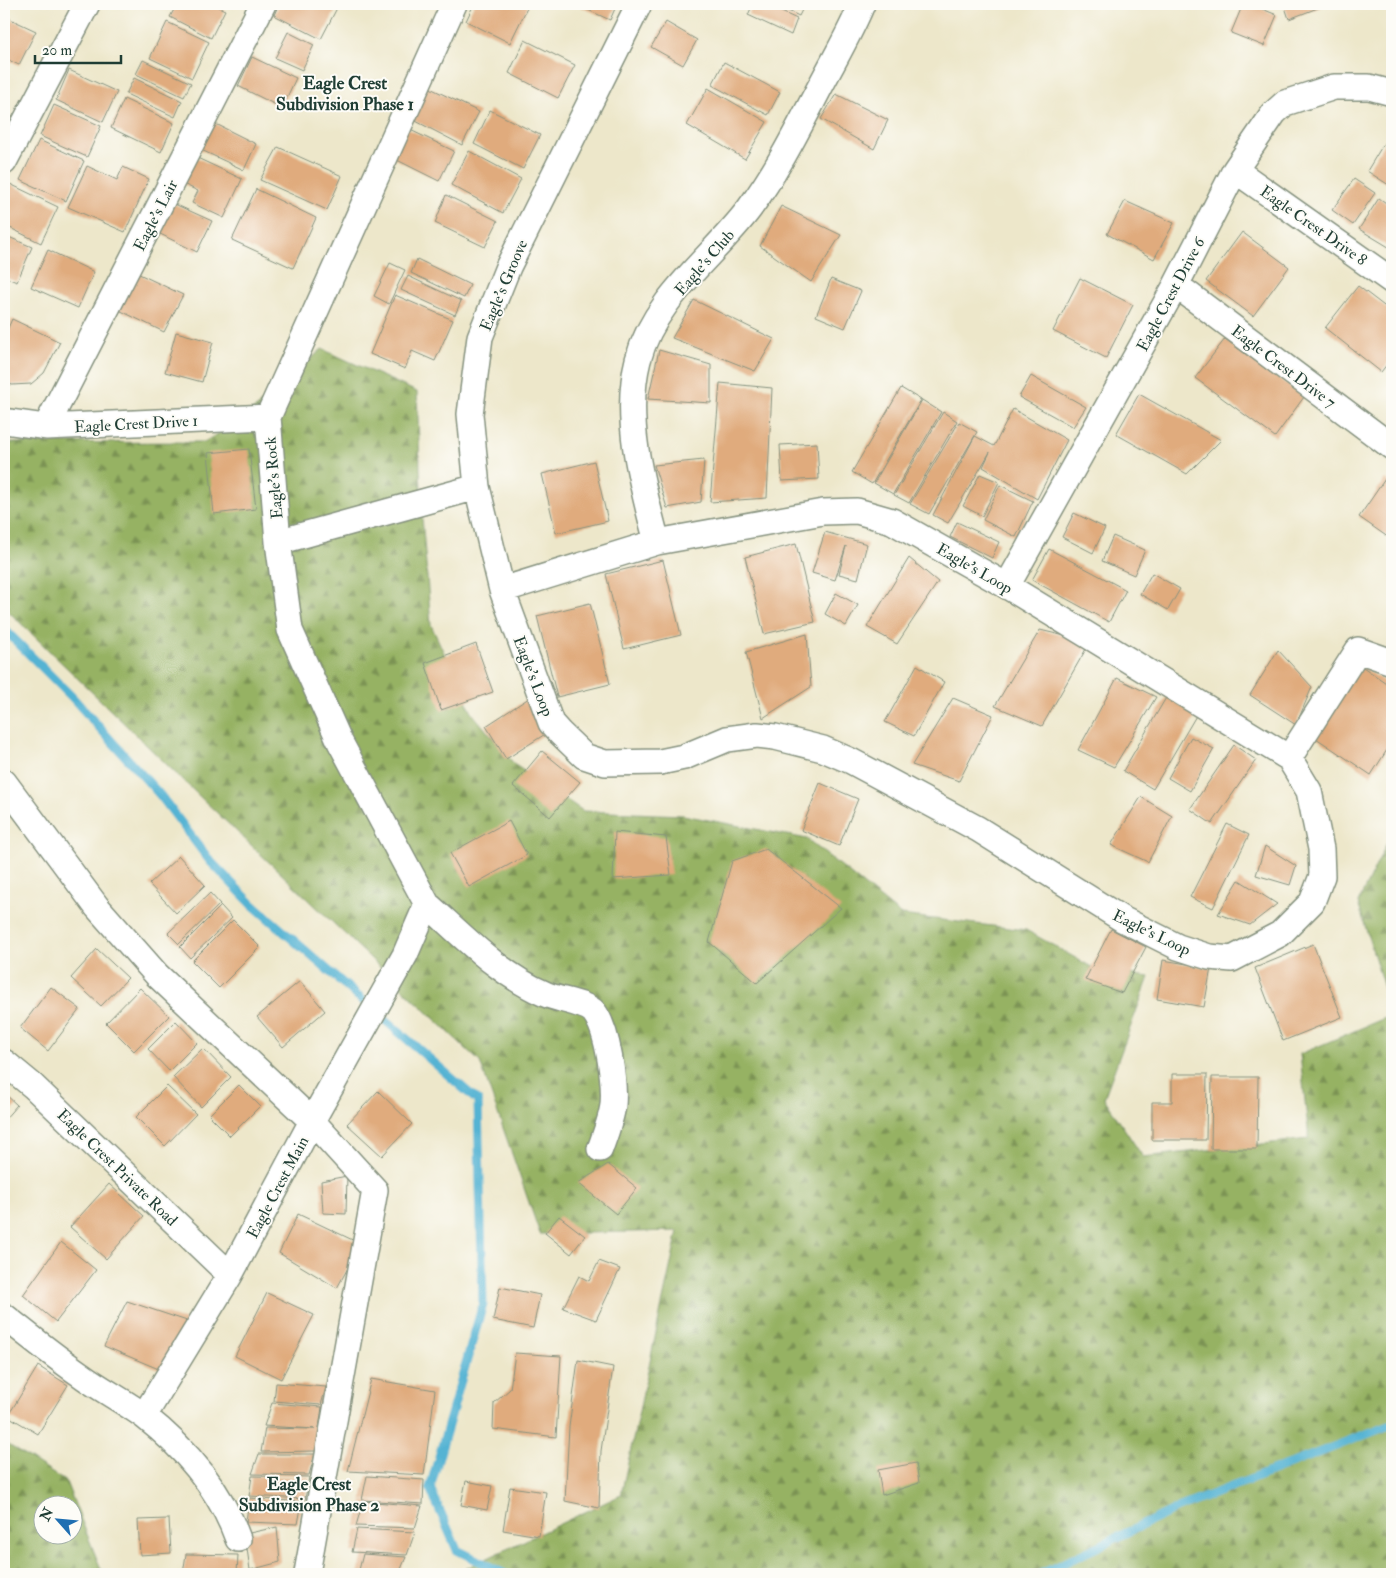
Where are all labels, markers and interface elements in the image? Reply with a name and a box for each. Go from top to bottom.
scale bar [35,32,121,64]
text: 20 m [42,41,72,60]
district label: Eagle Crest Subdivision Phase 1 [276,72,414,116]
street label: Eagle's Lair [129,176,182,255]
street label: Eagle Crest Drive 8 [1256,182,1371,270]
street label: Eagle's Club [671,225,739,300]
street label: Eagle Crest Drive 6 [1132,233,1210,355]
street label: Eagle's Groove [476,236,532,334]
street label: Eagle Crest Drive 7 [1227,321,1340,413]
street label: Eagle Crest Drive 1 [74,411,198,437]
street label: Eagle's Rock [260,436,288,520]
street label: Eagle's Loop [932,539,1016,600]
street label: Eagle's Loop [508,633,558,720]
street label: Eagle's Loop [1109,905,1194,961]
street label: Eagle Crest Private Road [53,1105,182,1230]
street label: Eagle Crest Main [243,1133,313,1242]
district label: Eagle Crest Subdivision Phase 2 [239,1473,379,1517]
north arrow [32,1496,82,1546]
text: N [36,1504,57,1525]

